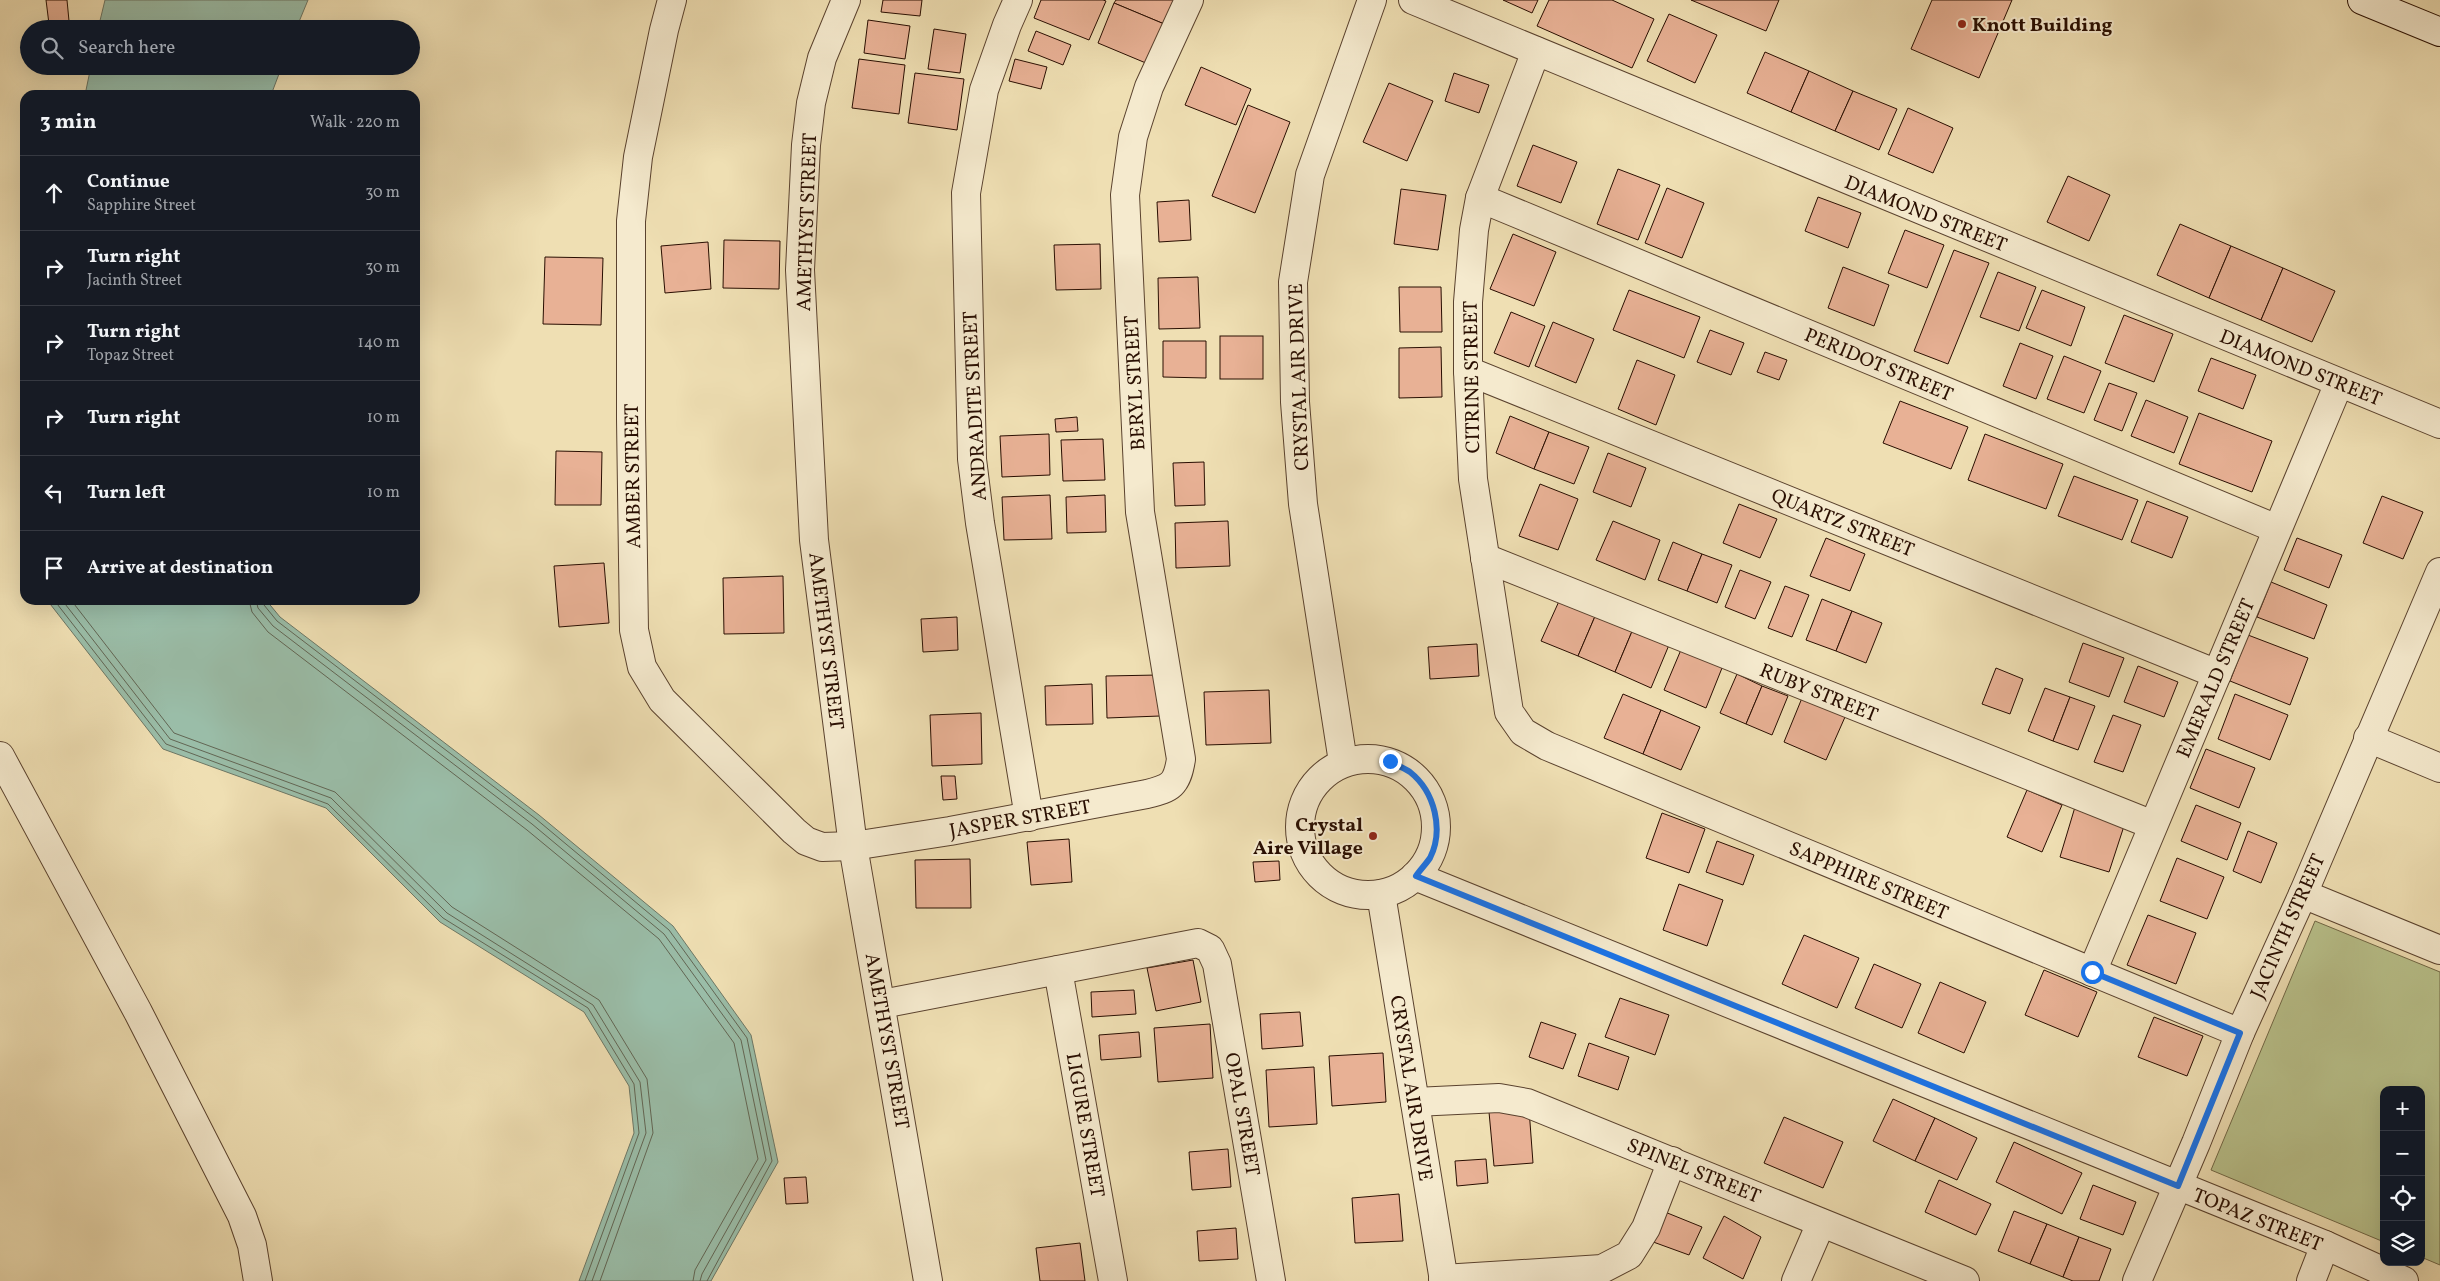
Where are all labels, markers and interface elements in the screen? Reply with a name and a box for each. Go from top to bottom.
place label: Knott Building [1972,12,2113,40]
marker: Knott Building [1956,18,1968,30]
search box [20,20,420,75]
icon: search [38,34,66,62]
text: Search here [78,35,175,61]
text: 3 min [40,108,96,137]
text: Walk · 220 m [310,112,400,134]
street label: AMETHYST STREET [791,132,825,312]
text: Continue [87,169,170,195]
street label: DIAMOND STREET [1840,169,2011,260]
icon: ahead [40,179,68,207]
text: 30 m [365,182,400,204]
text: Sapphire Street [87,195,196,217]
text: Turn right [87,244,180,270]
icon: right [40,254,68,282]
text: 30 m [365,257,400,279]
text: Jacinth Street [87,270,182,292]
street label: CRYSTAL AIR DRIVE [1283,283,1317,471]
street label: CITRINE STREET [1458,300,1488,454]
street label: ANDRADITE STREET [957,310,995,502]
street label: BERYL STREET [1118,314,1154,451]
text: Turn right [87,319,180,345]
street label: PERIDOT STREET [1800,322,1957,410]
street label: DIAMOND STREET [2215,323,2386,414]
icon: right [40,329,68,357]
text: 140 m [358,332,400,354]
text: Topaz Street [87,345,174,367]
street label: AMBER STREET [619,403,649,549]
icon: right [40,404,68,432]
text: Turn right [87,405,180,431]
text: 10 m [367,407,400,429]
icon: left [40,479,68,507]
text: Turn left [87,480,166,506]
text: 10 m [367,482,400,504]
street label: QUARTZ STREET [1767,482,1918,565]
street label: AMETHYST STREET [800,551,850,732]
icon: arrive [40,554,68,582]
text: Arrive at destination [87,555,273,581]
street label: EMERALD STREET [2171,594,2263,763]
street label: RUBY STREET [1755,657,1882,730]
route end [1379,750,1402,773]
street label: JASPER STREET [947,794,1094,846]
place label: Crystal Aire Village [1253,812,1363,863]
marker: Crystal Aire Village [1367,830,1379,842]
street label: SAPPHIRE STREET [1784,836,1953,928]
street label: JACINTH STREET [2244,850,2333,1004]
street label: AMETHYST STREET [857,951,915,1132]
route start [2081,961,2104,984]
street label: CRYSTAL AIR DRIVE [1382,993,1439,1183]
street label: OPAL STREET [1216,1050,1266,1179]
street label: LIGURE STREET [1058,1051,1111,1200]
map controls [2380,1086,2425,1266]
button: + [2380,1086,2425,1131]
button: − [2380,1131,2425,1176]
street label: SPINEL STREET [1622,1132,1765,1212]
button: locate [2380,1176,2425,1221]
street label: TOPAZ STREET [2188,1182,2327,1260]
button: layers [2380,1221,2425,1266]

